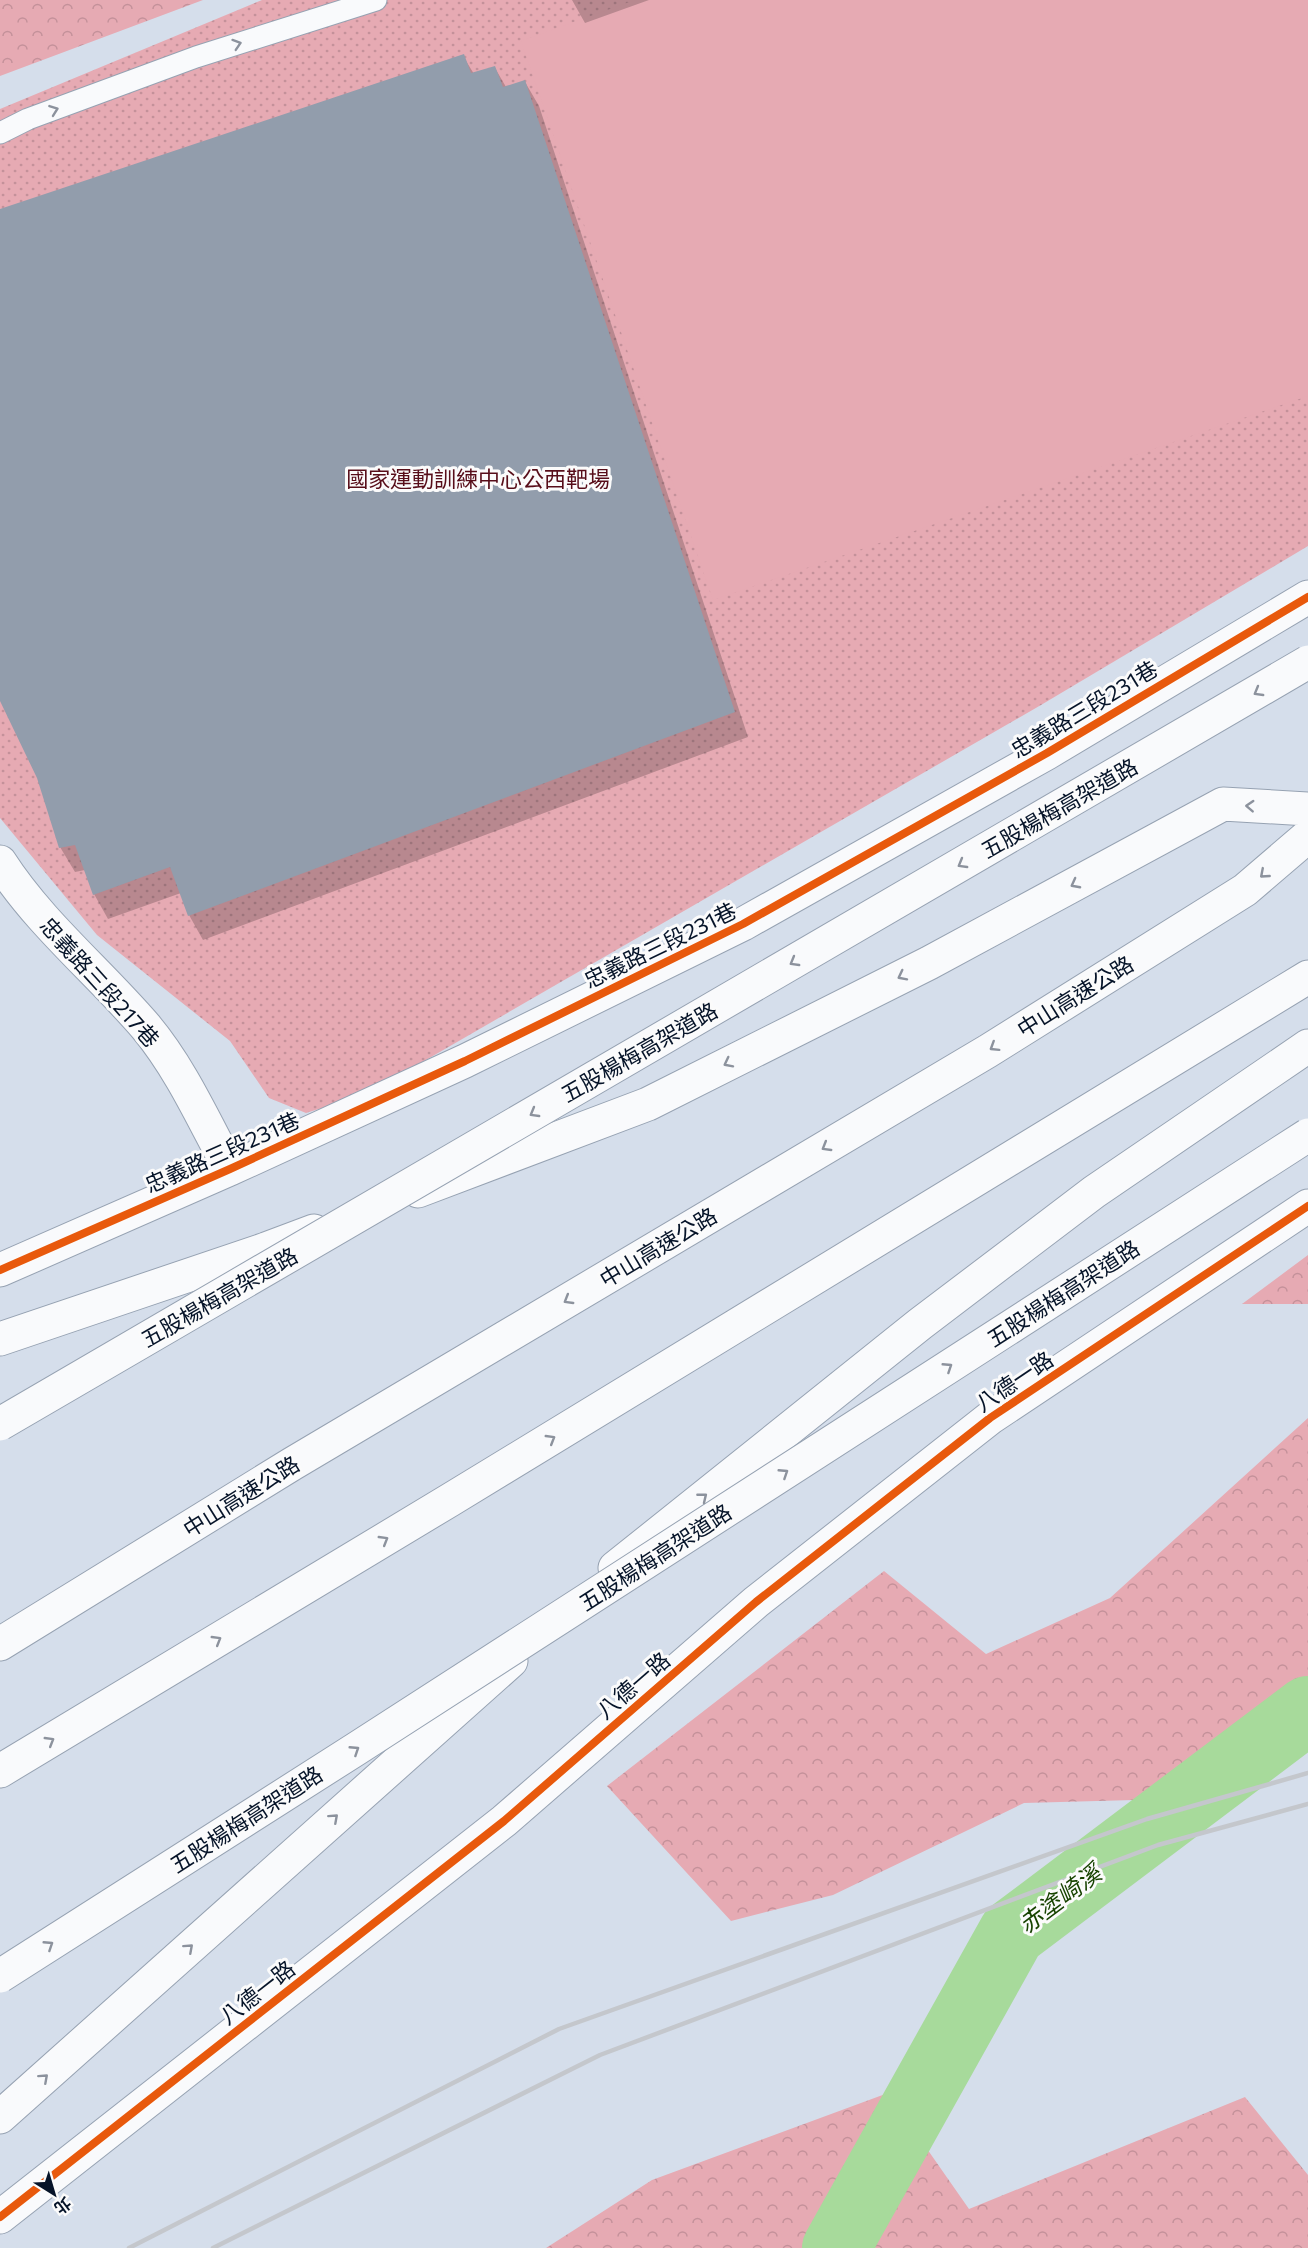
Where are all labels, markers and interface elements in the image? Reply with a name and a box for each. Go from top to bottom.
one-way arrow [231,39,242,51]
one-way arrow [48,104,58,117]
park label: 國家運動訓練中心公西靶場 [346,465,610,492]
street label: 忠義路三段231巷 [1006,655,1162,763]
one-way arrow [1254,684,1264,696]
street label: 五股楊梅高架道路 [976,752,1142,864]
one-way arrow [1245,799,1254,812]
one-way arrow [958,857,968,868]
one-way arrow [1260,867,1271,878]
one-way arrow [1070,877,1081,888]
street label: 忠義路三段231巷 [579,896,741,994]
street label: 忠義路三段217巷 [35,912,165,1052]
street label: 中山高速公路 [1012,950,1138,1042]
one-way arrow [790,955,800,966]
one-way arrow [898,968,909,980]
street label: 五股楊梅高架道路 [556,996,722,1108]
one-way arrow [989,1040,1000,1051]
one-way arrow [724,1056,735,1067]
street label: 忠義路三段231巷 [141,1106,303,1198]
one-way arrow [530,1106,541,1117]
one-way arrow [822,1140,832,1151]
street label: 中山高速公路 [594,1201,722,1293]
street label: 五股楊梅高架道路 [982,1234,1144,1352]
street label: 五股楊梅高架道路 [136,1241,302,1353]
one-way arrow [564,1293,574,1305]
street label: 八德一路 [970,1345,1058,1417]
one-way arrow [942,1363,952,1375]
one-way arrow [545,1434,555,1446]
street label: 中山高速公路 [178,1450,304,1542]
one-way arrow [777,1469,788,1480]
one-way arrow [696,1494,707,1505]
street label: 五股楊梅高架道路 [574,1498,736,1616]
one-way arrow [378,1535,388,1547]
one-way arrow [211,1636,221,1648]
street label: 八德一路 [591,1646,675,1724]
one-way arrow [44,1736,54,1748]
one-way arrow [349,1746,360,1757]
street label: 五股楊梅高架道路 [165,1760,327,1878]
one-way arrow [327,1814,338,1825]
water label: 赤塗崎溪 [1012,1856,1108,1938]
one-way arrow [43,1940,53,1952]
one-way arrow [182,1944,193,1955]
street label: 八德一路 [214,1954,300,2030]
one-way arrow [37,2074,47,2085]
north arrow [24,2164,84,2224]
text: 北 [51,2194,75,2219]

